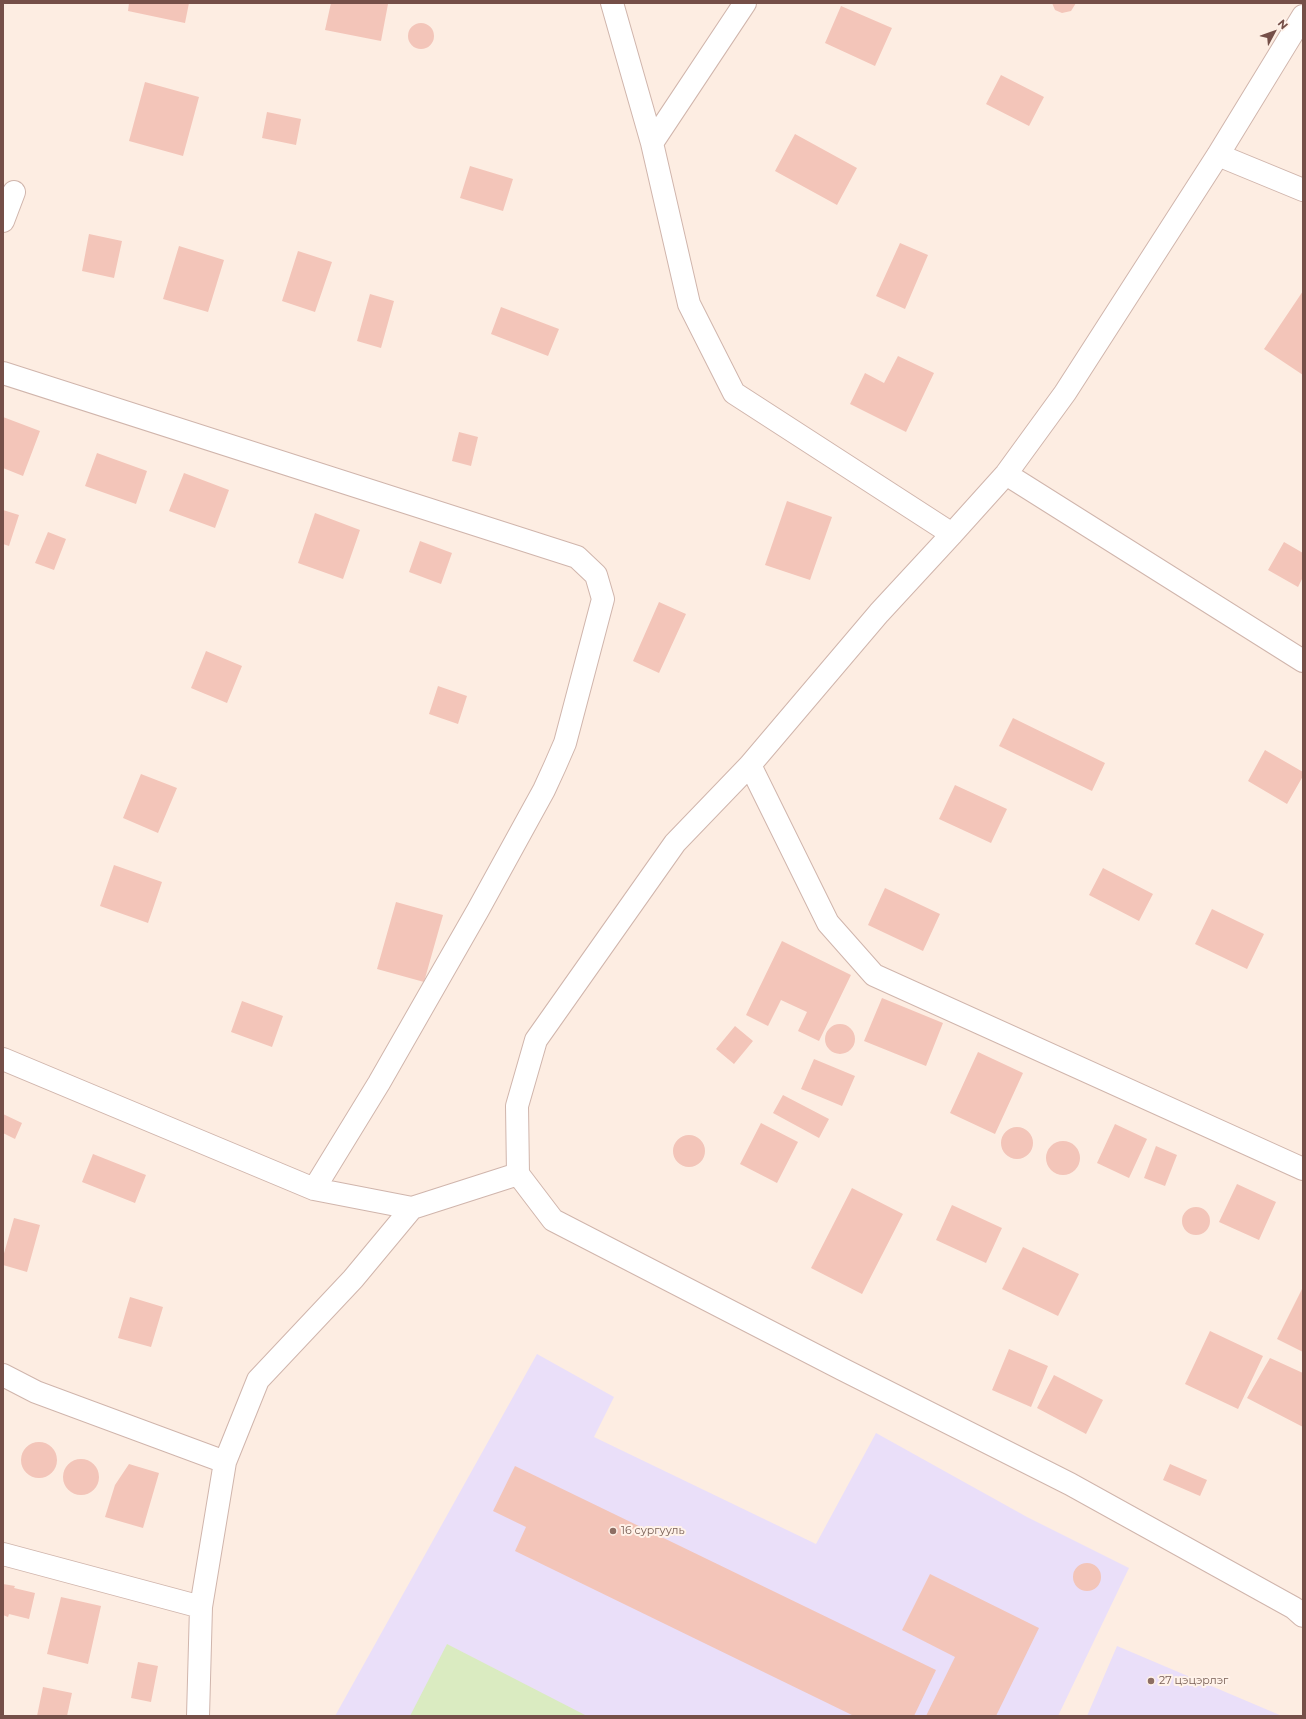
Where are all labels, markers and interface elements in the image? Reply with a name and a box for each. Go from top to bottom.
north arrow [1254,12,1294,52]
text: N [1275,16,1291,32]
place label: 16 сургууль [621,1524,685,1538]
marker: 16 сургууль [608,1526,618,1536]
place label: 27 цэцэрлэг [1159,1674,1228,1688]
marker: 27 цэцэрлэг [1146,1676,1156,1686]

